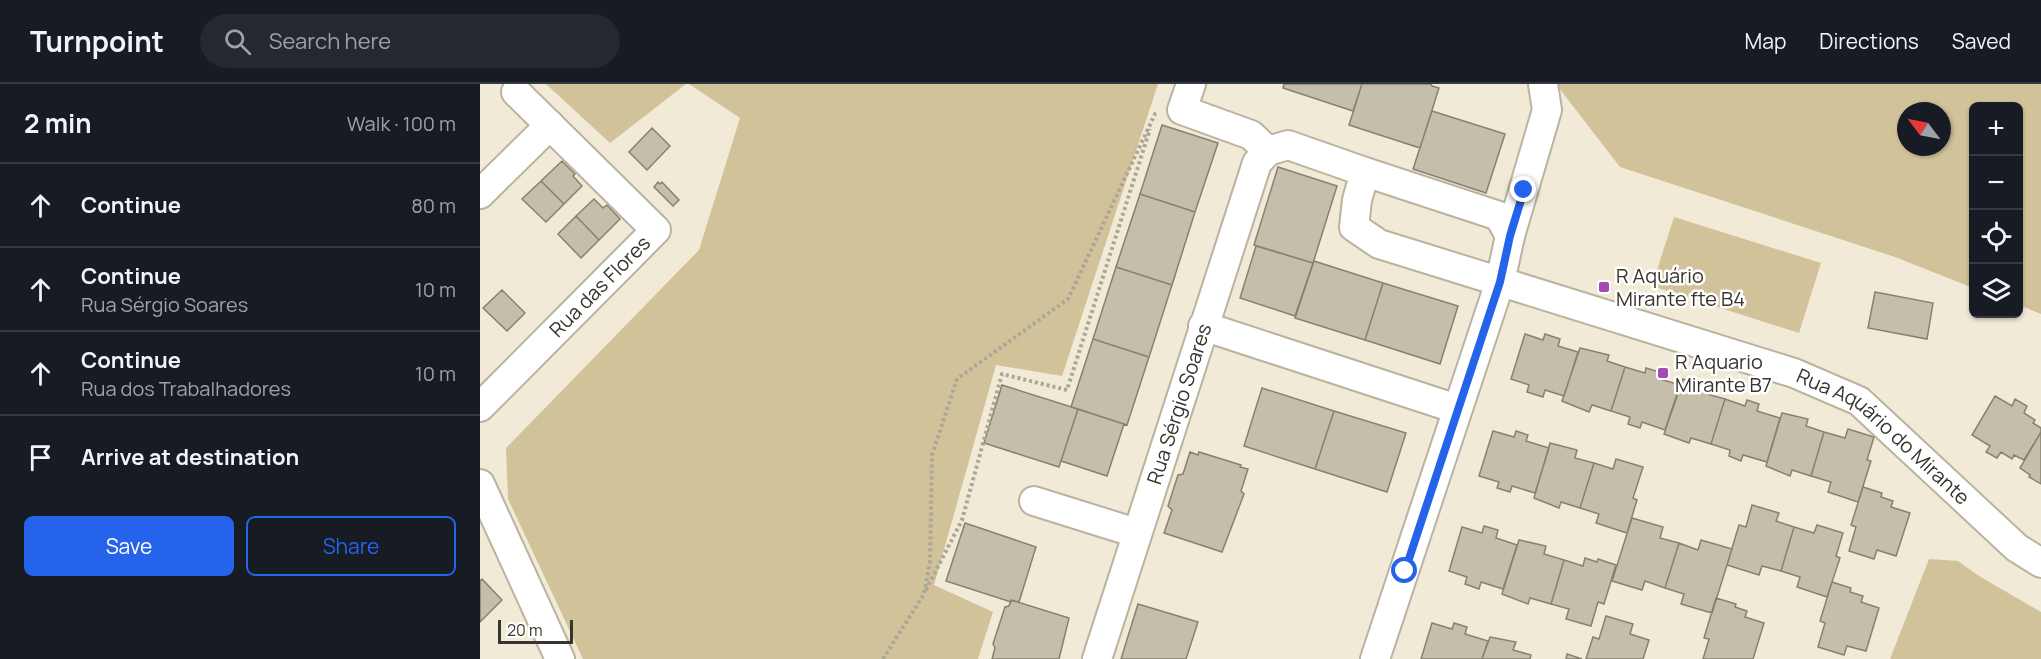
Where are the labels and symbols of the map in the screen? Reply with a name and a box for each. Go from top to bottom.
north arrow [1897,102,1951,156]
route end [1510,176,1536,202]
street label: Rua das Flores [543,229,656,343]
place label: R Aquário Mirante fte B4 [1616,262,1745,312]
marker: R Aquário Mirante fte B4 [1597,280,1611,294]
street label: Rua Sérgio Soares [1140,320,1217,488]
place label: R Aquario Mirante B7 [1675,348,1772,398]
street label: Rua Aquário do Mirante [1793,362,1976,510]
marker: R Aquario Mirante B7 [1656,366,1670,380]
route start [1391,557,1417,583]
scale bar [498,617,573,644]

